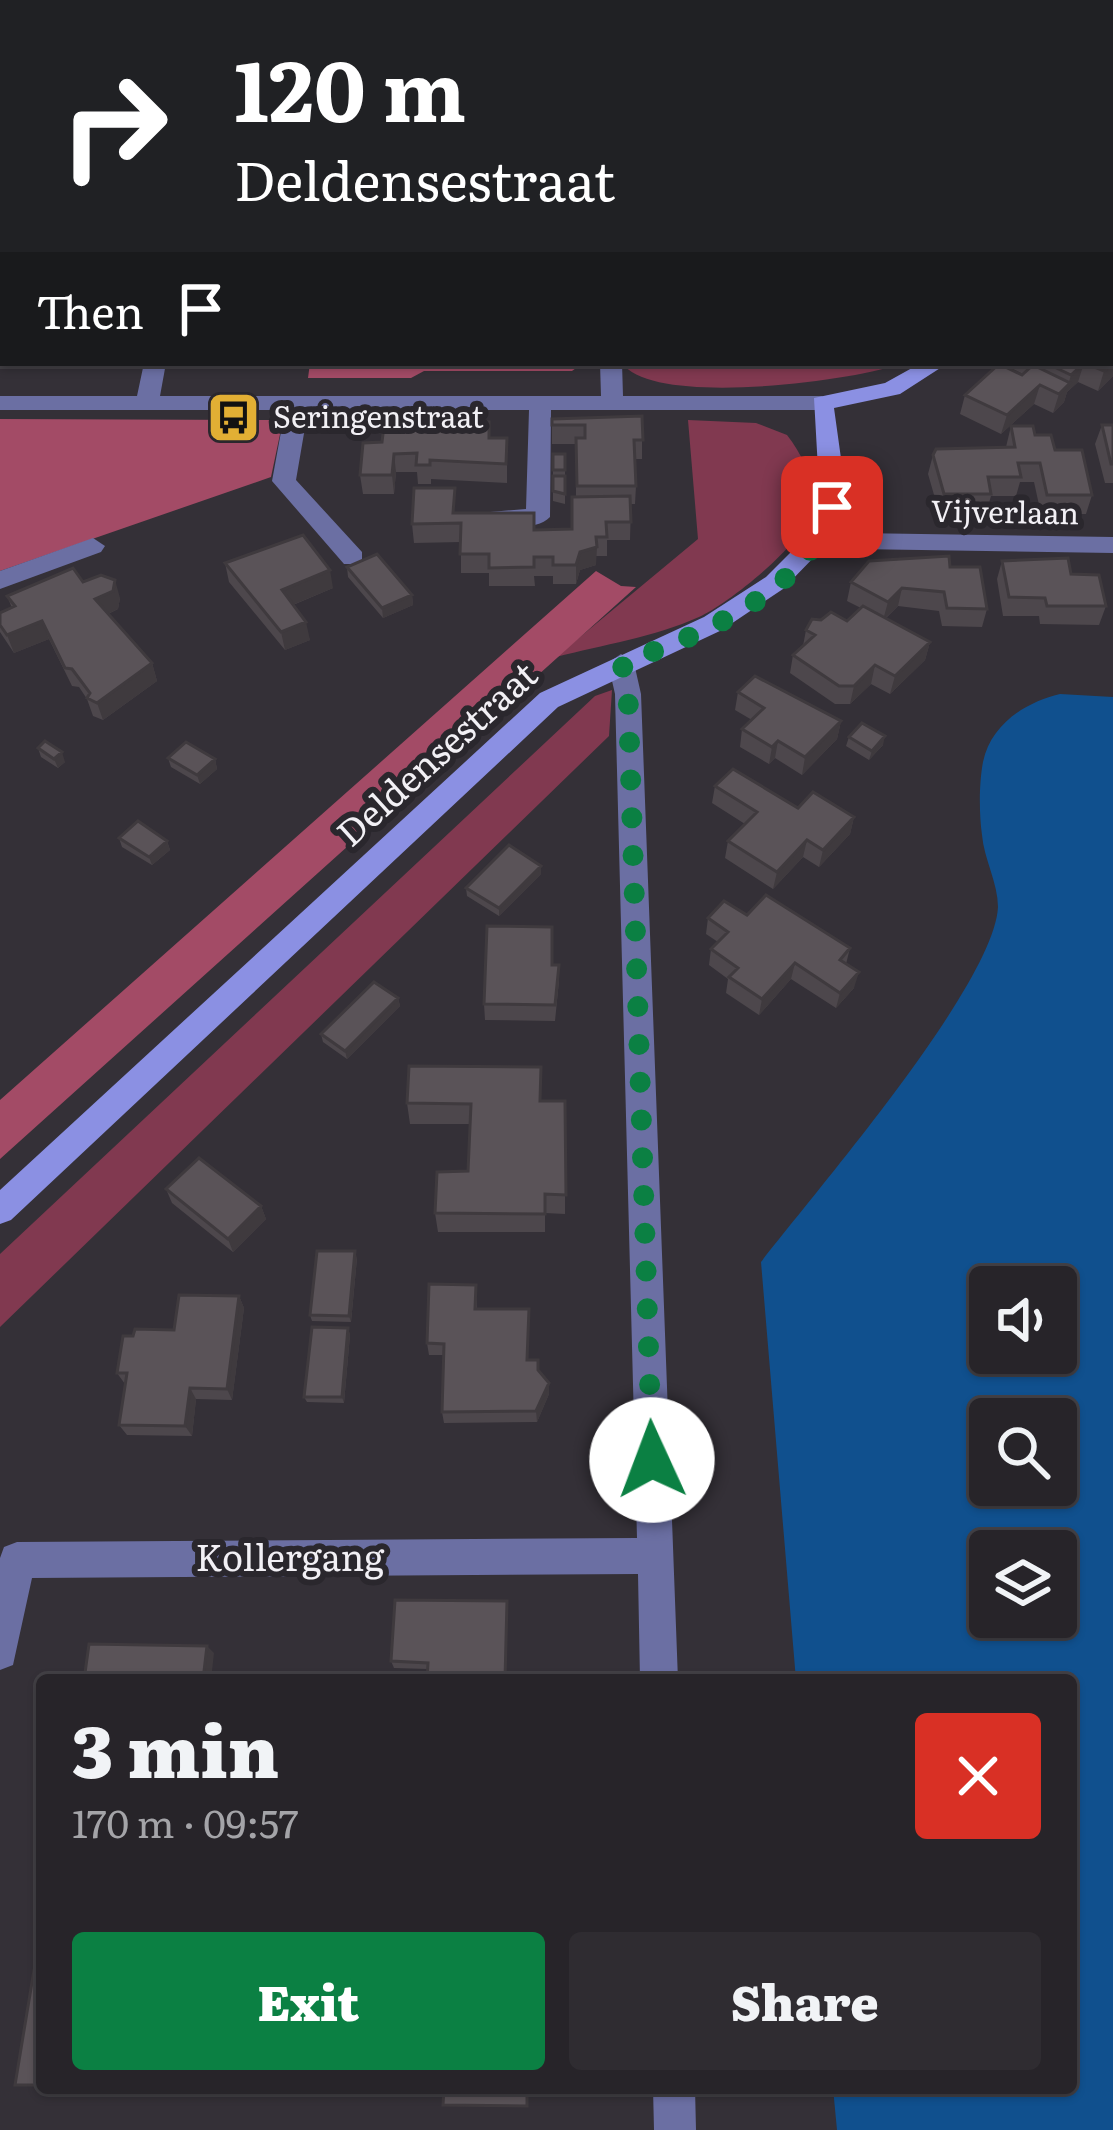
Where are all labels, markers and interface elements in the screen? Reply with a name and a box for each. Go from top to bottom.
text: 120 m [234,23,466,148]
icon: right [36,48,192,204]
text: Deldensestraat [234,137,615,218]
text: Then [36,276,144,343]
icon: arrive [168,276,234,342]
bus stop icon: Seringenstraat [206,390,262,446]
place label: Seringenstraat [273,393,484,437]
pin [781,456,883,558]
icon: arrive [799,474,865,540]
street label: Vijverlaan [931,487,1080,533]
street label: Deldensestraat [323,647,548,857]
map controls [969,1266,1077,1638]
button: sound [969,1266,1077,1374]
position arrow [589,1397,715,1523]
button: search [969,1398,1077,1506]
street label: Kollergang [196,1529,385,1582]
button: layers [969,1530,1077,1638]
text: 3 min [72,1693,279,1800]
button: close [915,1713,1041,1839]
text: 170 m · 09:57 [72,1792,299,1850]
button: Exit [72,1932,545,2070]
button: Share [569,1932,1041,2070]

